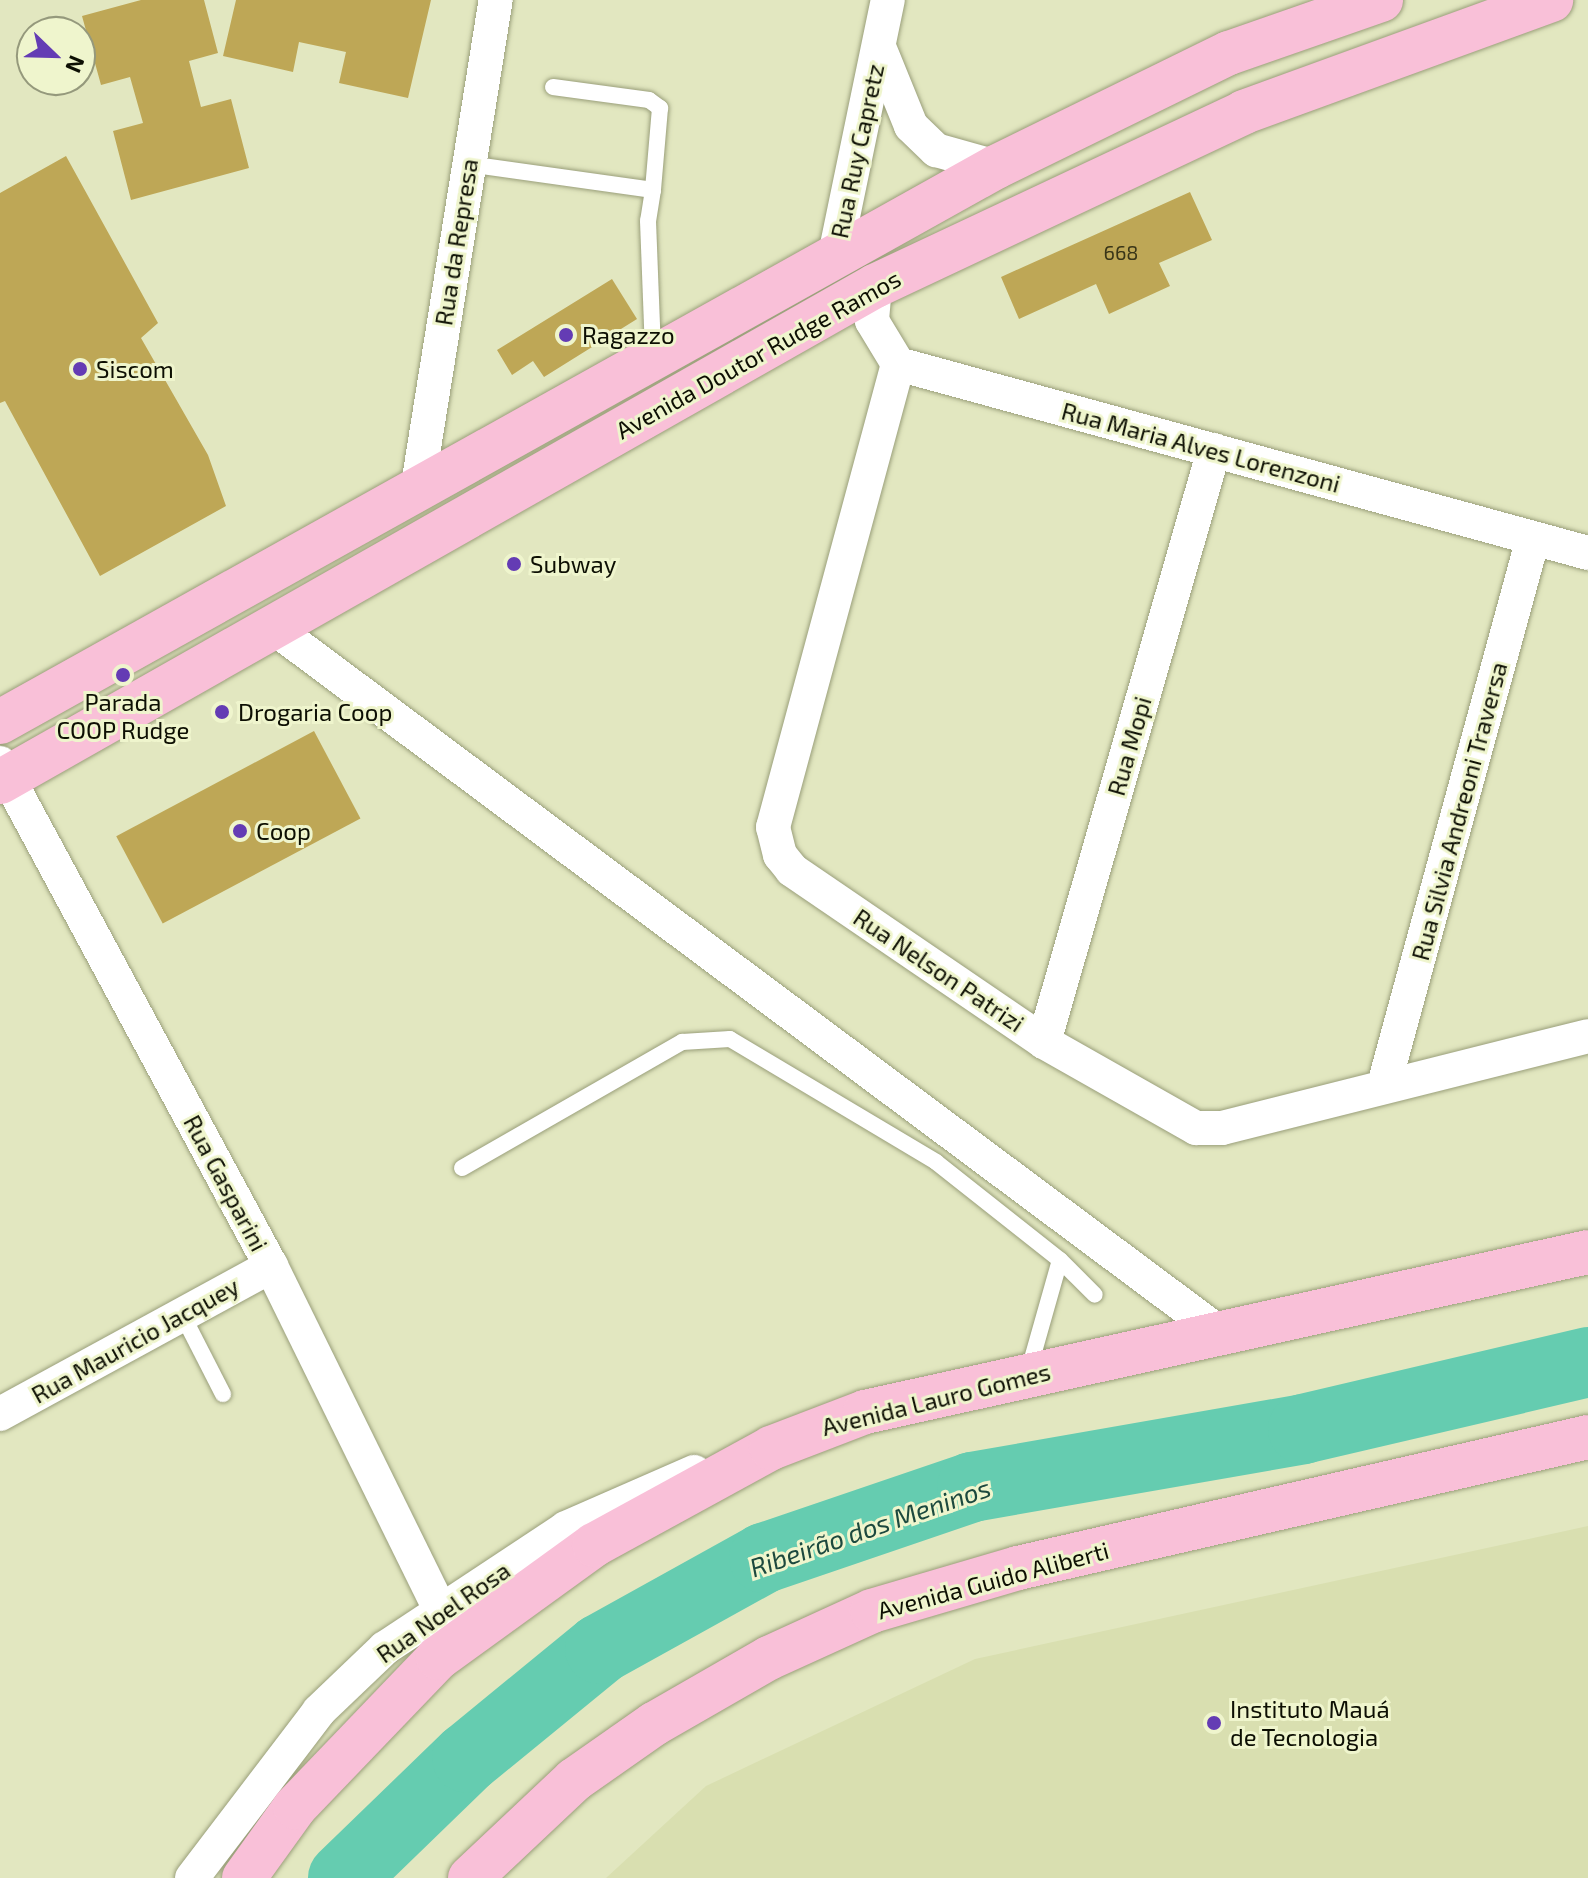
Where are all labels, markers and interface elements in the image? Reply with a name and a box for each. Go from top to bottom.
north arrow [16,16,96,96]
text: N [61,52,91,77]
street label: Rua Ruy Capretz [824,61,890,241]
street label: Rua da Represa [429,157,483,327]
house number: 668 [1103,240,1139,264]
street label: Avenida Doutor Rudge Ramos [610,263,906,445]
place label: Ragazzo [582,321,675,349]
marker: Ragazzo [557,326,575,344]
place label: Siscom [96,355,174,383]
marker: Siscom [71,360,89,378]
street label: Rua Maria Alves Lorenzoni [1058,396,1344,498]
place label: Subway [530,550,616,578]
marker: Subway [505,555,523,573]
street label: Rua Silvia Andreoni Traversa [1405,658,1513,964]
marker: Parada COOP Rudge [114,666,132,684]
place label: Parada COOP Rudge [56,688,190,744]
street label: Rua Mopi [1101,693,1157,799]
place label: Drogaria Coop [238,698,392,726]
marker: Drogaria Coop [213,703,231,721]
place label: Coop [256,817,311,845]
marker: Coop [231,822,249,840]
street label: Rua Nelson Patrizi [848,902,1030,1038]
street label: Rua Gasparini [178,1110,274,1256]
street label: Rua Mauricio Jacquey [26,1271,244,1409]
street label: Avenida Lauro Gomes [819,1357,1053,1441]
water label: Ribeirão dos Meninos [745,1471,995,1583]
street label: Avenida Guido Aliberti [874,1535,1112,1625]
street label: Rua Noel Rosa [371,1555,515,1669]
place label: Instituto Mauá de Tecnologia [1230,1695,1390,1751]
marker: Instituto Mauá de Tecnologia [1205,1714,1223,1732]

